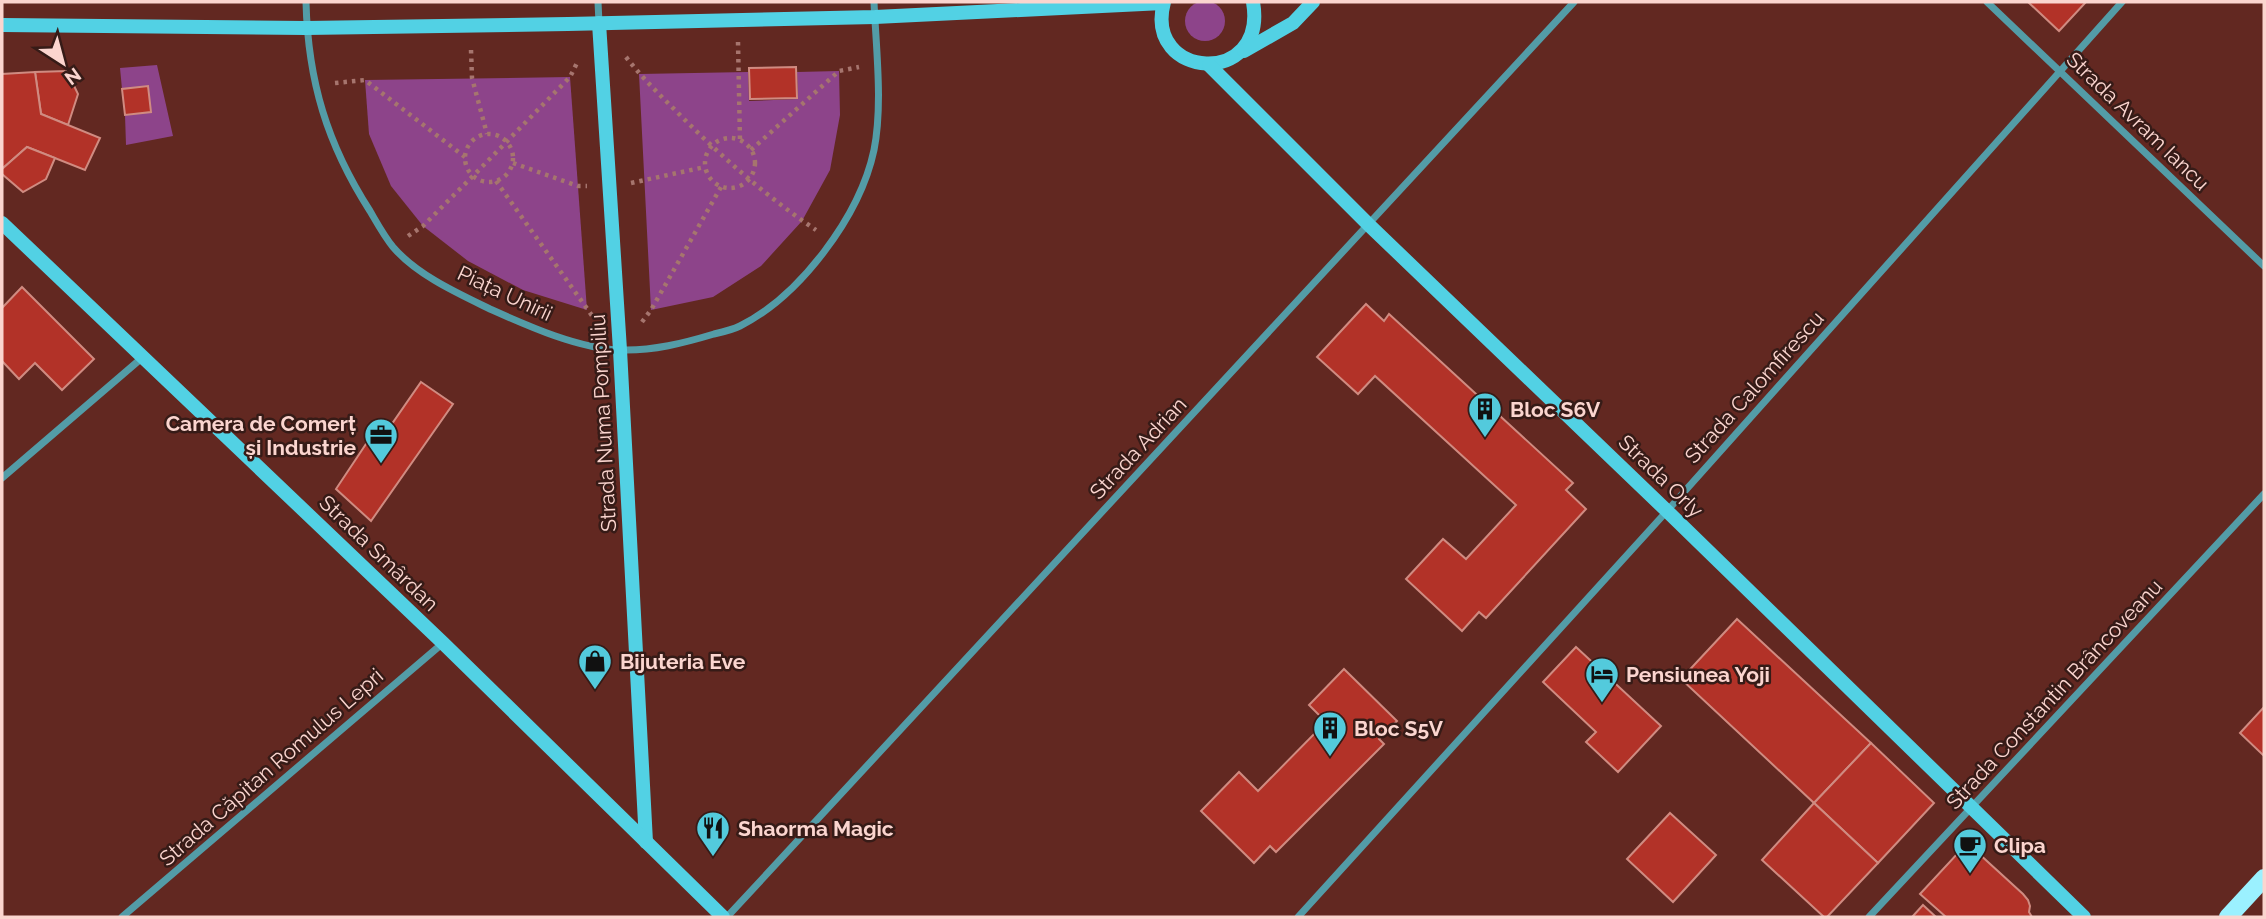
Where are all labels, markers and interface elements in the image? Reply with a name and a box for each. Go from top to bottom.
north arrow [28,28,98,98]
street label: Strada Avram Iancu [2062,47,2214,195]
text: N [61,64,85,90]
street label: Piața Unirii [454,260,556,326]
street label: Strada Calomfirescu [1679,306,1829,468]
street label: Strada Numa Pompiliu [585,314,621,532]
building icon: Bloc S6V [1466,390,1504,439]
street label: Strada Adrian [1084,392,1192,504]
place label: Bloc S6V [1510,397,1601,422]
place label: Camera de Comerț și Industrie [166,411,356,460]
office icon: Camera de Comerț și Industrie [362,416,400,465]
street label: Strada Orly [1613,429,1709,523]
street label: Strada Smârdan [314,490,444,616]
street label: Strada Constantin Brâncoveanu [1941,574,2167,814]
shop icon: Bijuteria Eve [576,642,614,691]
place label: Bijuteria Eve [620,649,746,674]
hotel icon: Pensiunea Yoji [1583,655,1621,704]
place label: Pensiunea Yoji [1626,662,1770,687]
street label: Strada Căpitan Romulus Lepri [154,663,388,871]
building icon: Bloc S5V [1311,709,1349,758]
place label: Bloc S5V [1354,716,1444,741]
restaurant icon: Shaorma Magic [694,809,732,858]
place label: Shaorma Magic [738,816,894,841]
cafe icon: Clipa [1951,826,1989,875]
place label: Clipa [1994,833,2046,858]

